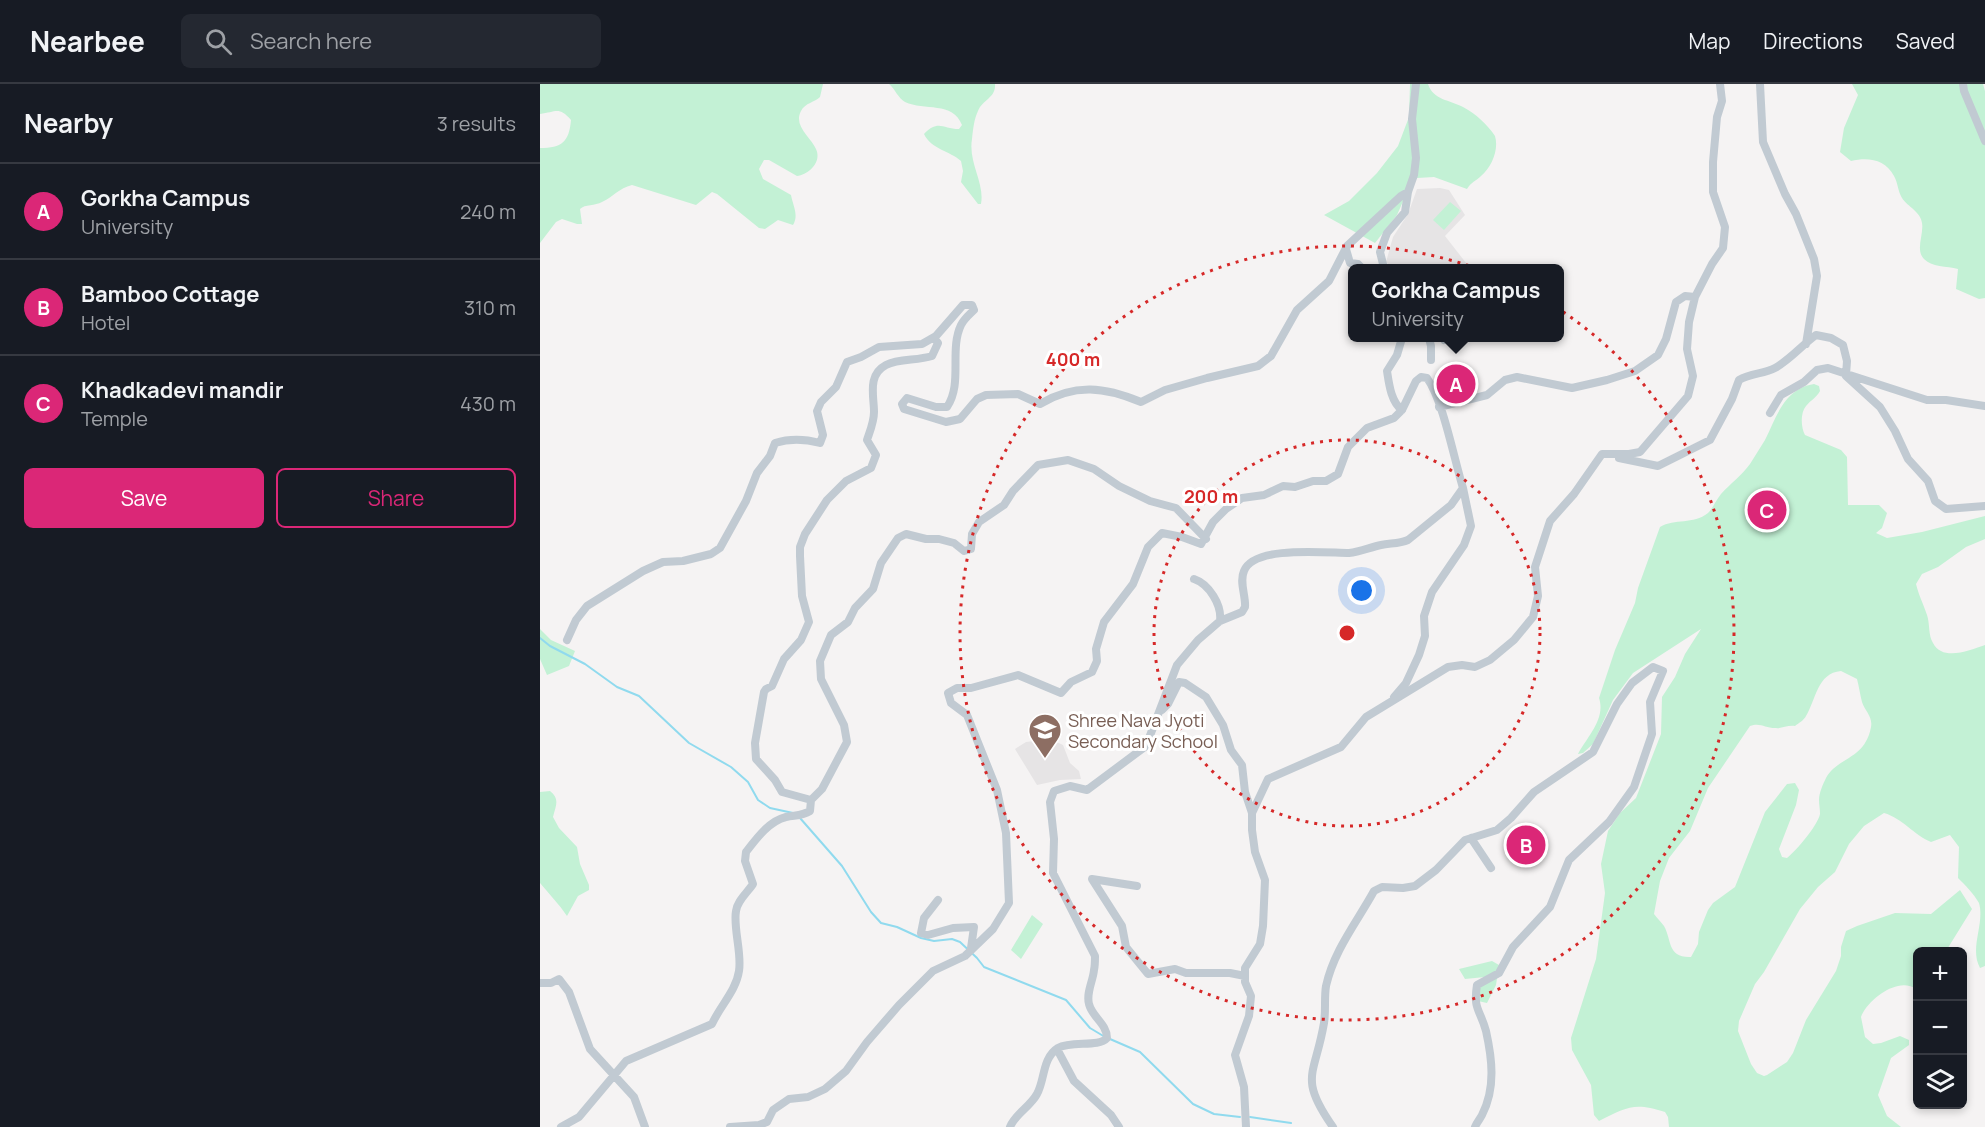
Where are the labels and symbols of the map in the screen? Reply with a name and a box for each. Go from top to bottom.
text: 400 m [1046,347,1100,371]
pin: A [1436,362,1476,406]
text: 200 m [1184,484,1238,508]
pin: C [1748,488,1786,532]
your location [1347,576,1376,605]
centre of rings [1337,623,1357,643]
place label: Shree Nava Jyoti Secondary School [1068,708,1218,753]
school or university icon: Shree Nava Jyoti Secondary School [1027,712,1063,759]
pin: B [1506,822,1546,867]

